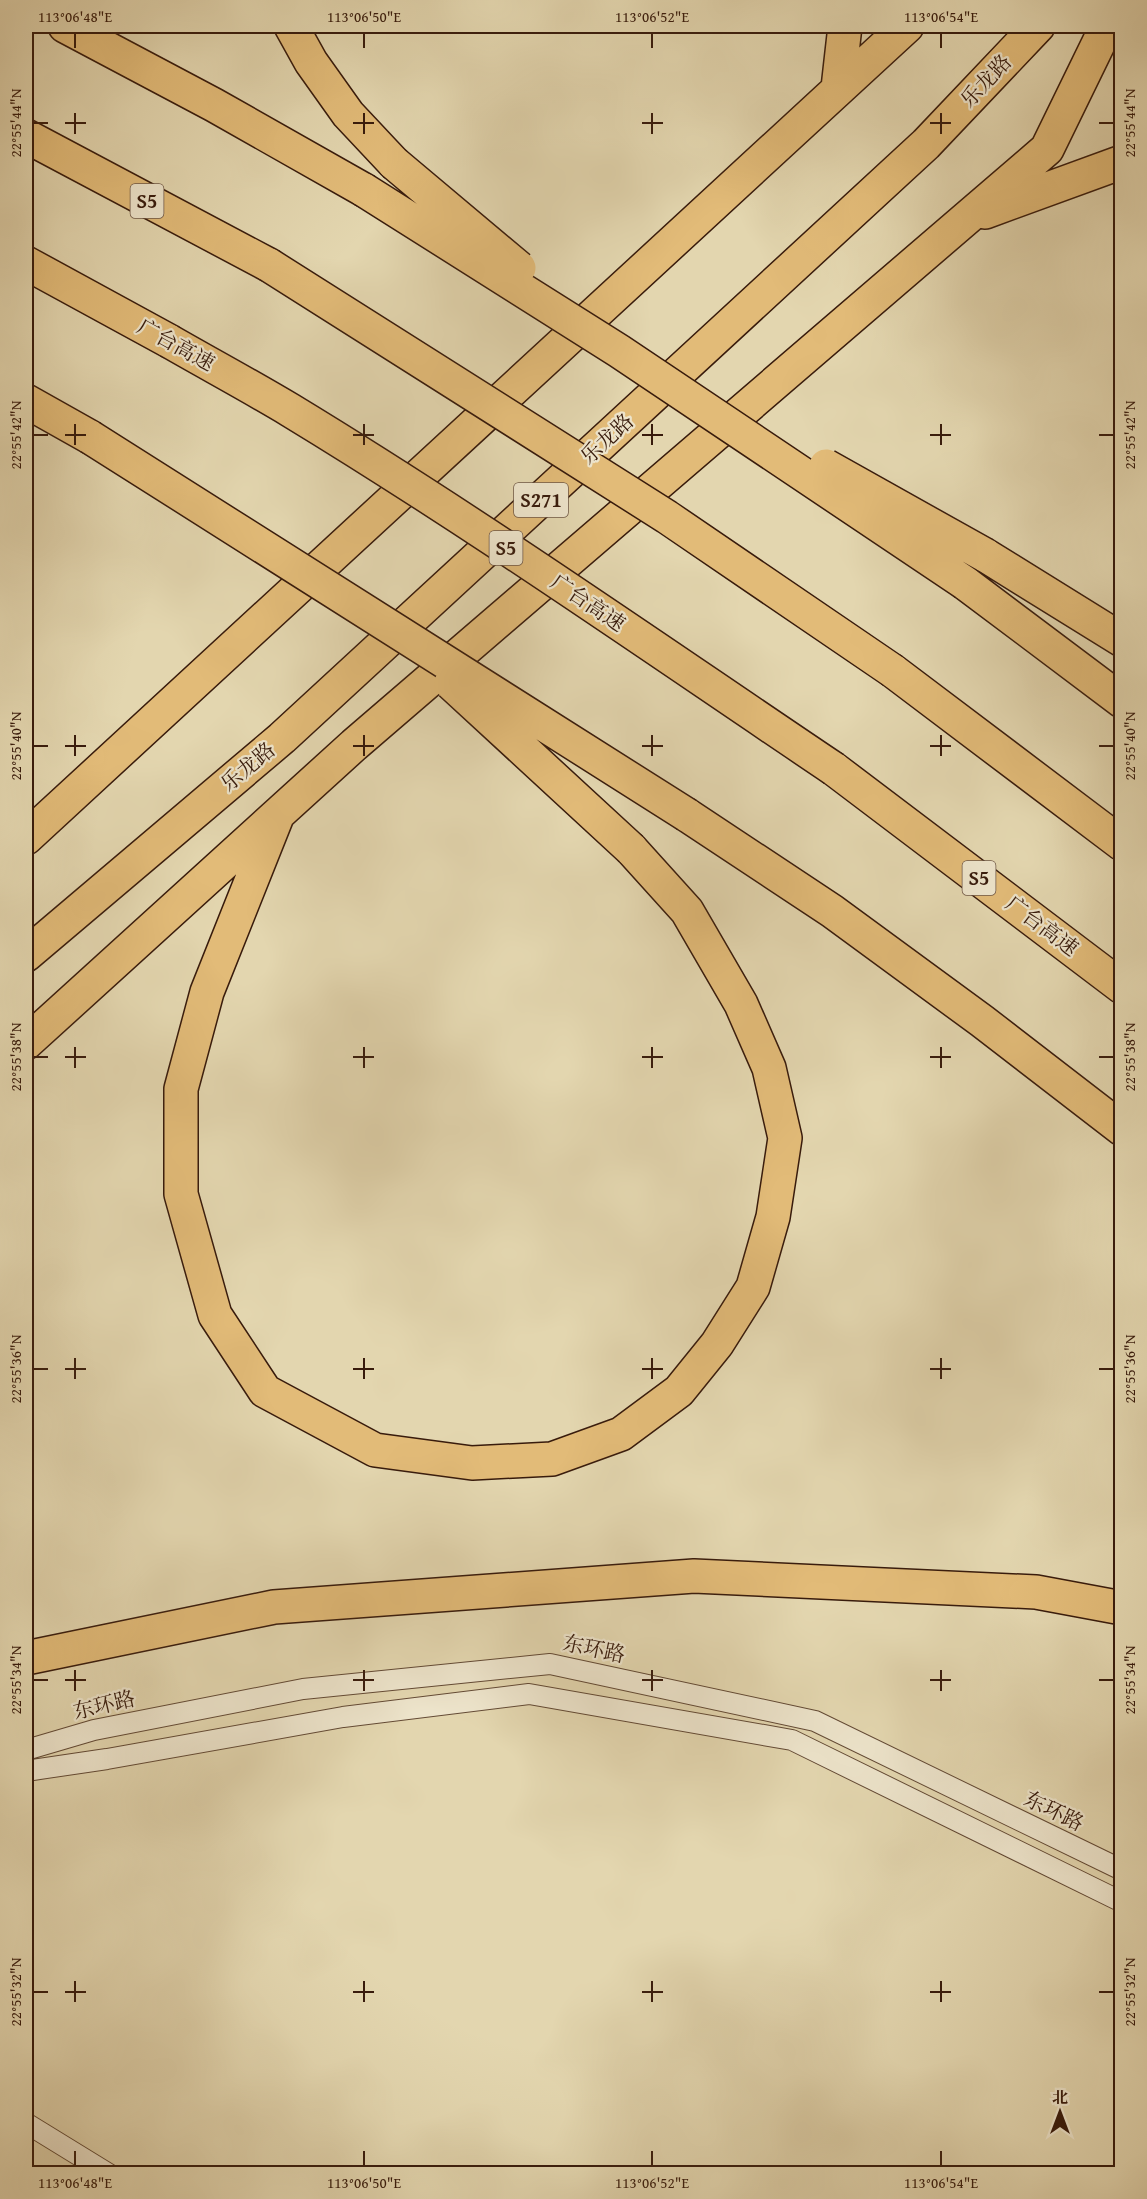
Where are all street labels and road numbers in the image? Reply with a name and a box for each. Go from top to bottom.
street label: 乐龙路 [953,47,1018,114]
road number: S5 [130,184,164,218]
street label: 广台高速 [132,311,220,378]
street label: 乐龙路 [573,406,640,471]
road number: S271 [514,483,568,517]
road number: S5 [490,531,522,565]
street label: 广台高速 [545,566,632,639]
street label: 乐龙路 [214,734,282,799]
road number: S5 [962,861,996,895]
street label: 广台高速 [999,888,1085,963]
street label: 东环路 [560,1627,628,1670]
street label: 东环路 [70,1682,138,1727]
street label: 东环路 [1019,1783,1089,1838]

